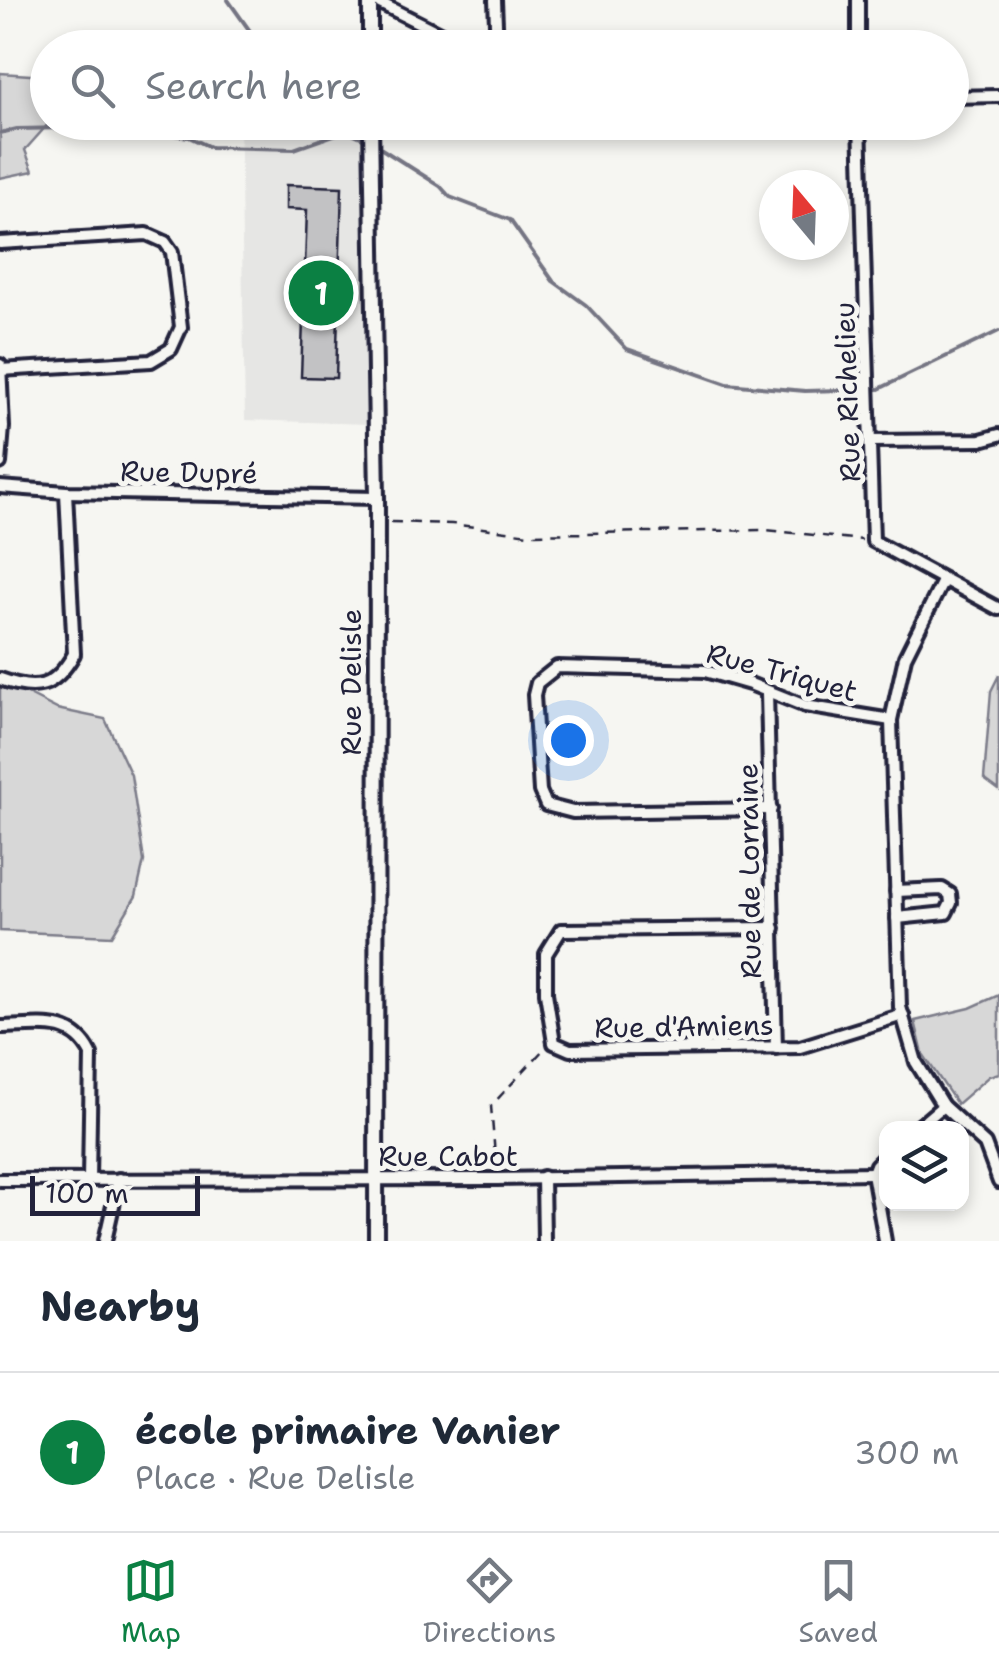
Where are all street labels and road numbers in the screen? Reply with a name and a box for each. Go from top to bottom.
street label: Rue Richelieu [825,301,869,483]
street label: Rue Dupré [120,452,258,492]
street label: Rue Delisle [332,609,370,755]
street label: Rue Triquet [702,634,862,710]
street label: Rue de Lorraine [728,763,770,979]
street label: Rue d'Amiens [594,1005,774,1047]
street label: Rue Cabot [378,1137,518,1175]

